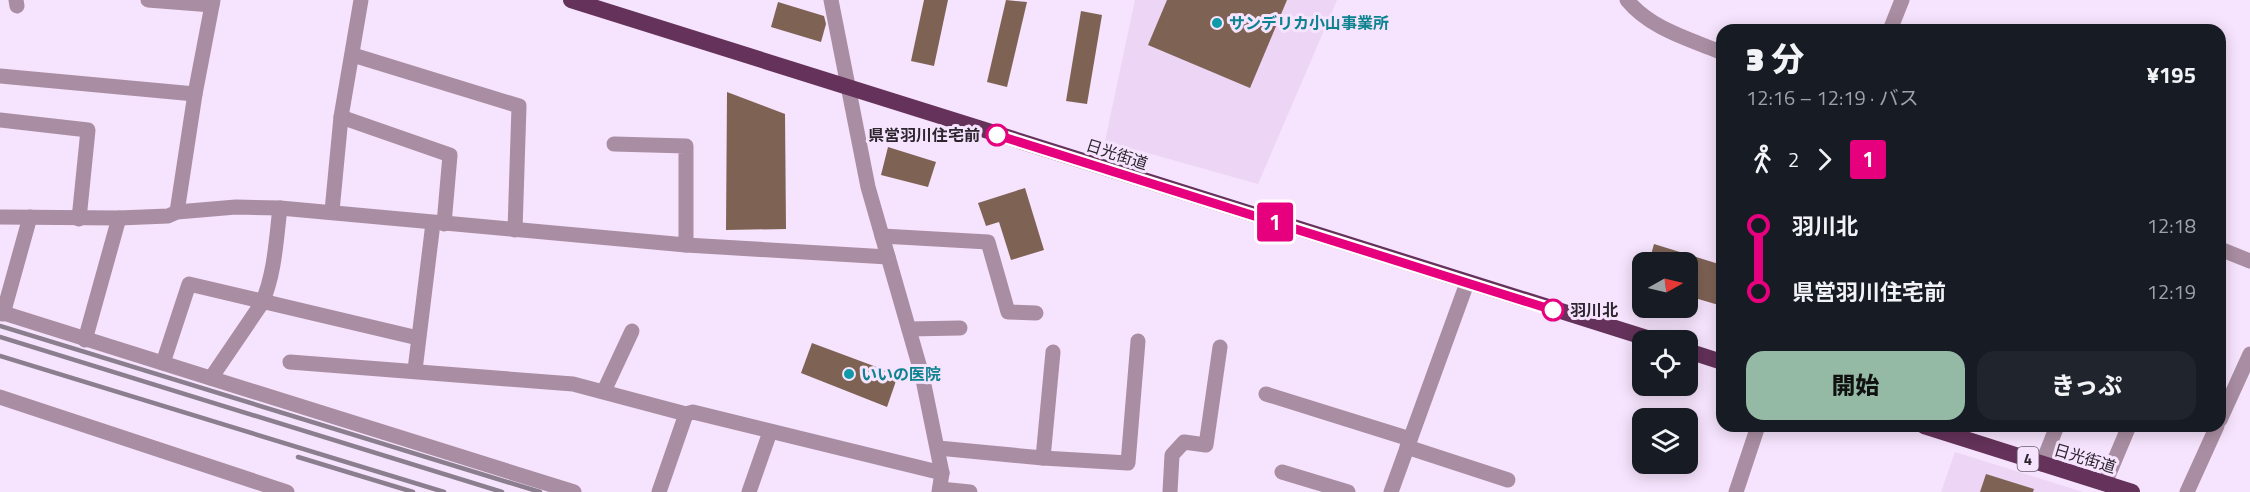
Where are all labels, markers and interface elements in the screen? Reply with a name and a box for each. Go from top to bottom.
place label: サンデリカ小山事業所 [1229,11,1389,35]
marker: サンデリカ小山事業所 [1210,16,1224,30]
text: 3 分 [1746,34,1804,84]
text: ¥195 [2147,58,2196,92]
text: 12:16 – 12:19 · バス [1746,82,1919,113]
place label: 県営羽川住宅前 [868,123,980,147]
marker: 県営羽川住宅前 [986,124,1008,146]
street label: 日光街道 [1083,133,1151,175]
icon: walk [1746,143,1779,176]
icon: forward [1808,143,1841,176]
text: 1 [1862,143,1874,175]
text: 2 [1788,144,1799,175]
line badge: 1 [1256,202,1294,242]
text: 1 [1269,206,1281,238]
text: 羽川北 [1792,209,1858,243]
text: 12:18 [2147,210,2196,241]
north arrow [1632,252,1698,318]
map controls [1632,252,1698,474]
text: 県営羽川住宅前 [1792,275,1946,309]
text: 12:19 [2147,276,2196,307]
place label: 羽川北 [1570,298,1618,322]
marker: 羽川北 [1542,299,1564,321]
button: locate [1632,330,1698,396]
button: 開始 [1746,351,1965,420]
button: きっぷ [1977,351,2196,420]
place label: いいの医院 [861,362,941,386]
marker: いいの医院 [842,367,856,381]
button: layers [1632,408,1698,474]
street label: 日光街道 [2051,437,2119,479]
road number: 4 [2018,447,2038,471]

